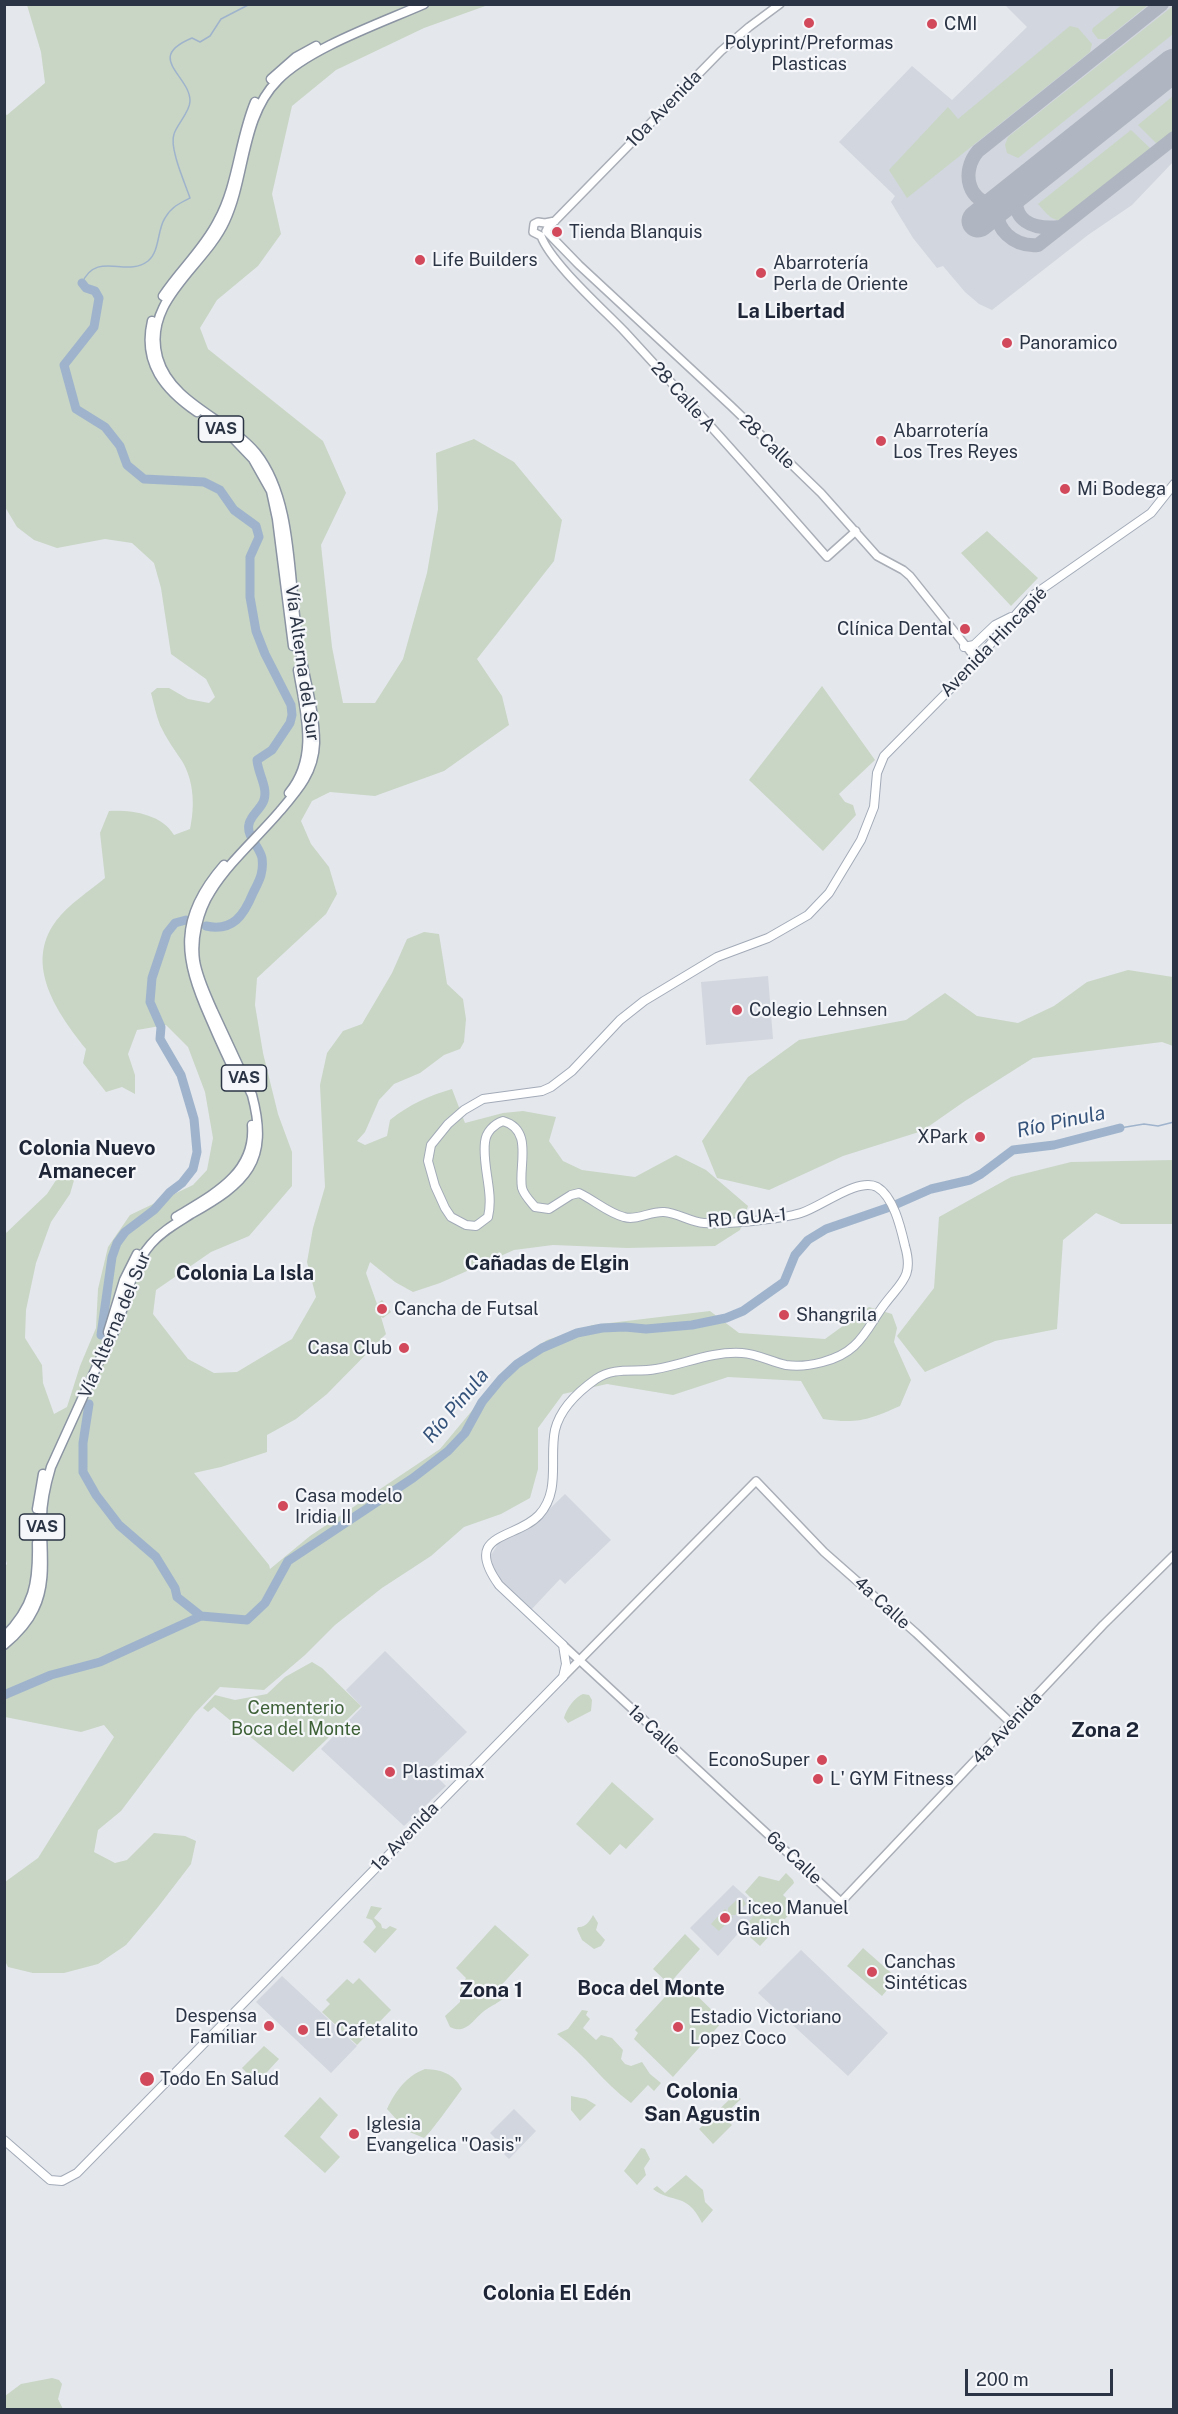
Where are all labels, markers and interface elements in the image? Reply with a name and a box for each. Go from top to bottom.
place label: CMI [944,13,977,35]
marker: Polyprint/Preformas Plasticas [802,16,816,30]
marker: CMI [925,17,939,31]
place label: Polyprint/Preformas Plasticas [725,32,893,74]
street label: 10a Avenida [622,66,706,152]
place label: Tienda Blanquis [569,221,702,243]
marker: Tienda Blanquis [550,225,564,239]
place label: Life Builders [432,249,538,271]
place label: Abarrotería Perla de Oriente [773,252,908,294]
marker: Life Builders [413,253,427,267]
marker: Abarrotería Perla de Oriente [754,266,768,280]
district label: La Libertad [737,300,845,324]
place label: Panoramico [1019,332,1117,354]
marker: Panoramico [1000,336,1014,350]
street label: 28 Calle A [646,358,720,436]
street label: 28 Calle [735,410,799,474]
road number: VAS [198,416,244,442]
place label: Abarrotería Los Tres Reyes [893,420,1018,462]
marker: Abarrotería Los Tres Reyes [874,434,888,448]
place label: Mi Bodega [1077,478,1166,500]
marker: Mi Bodega [1058,482,1072,496]
street label: Avenida Hincapié [936,583,1052,701]
street label: Vía Alterna del Sur [280,584,324,742]
place label: Clínica Dental [837,618,953,640]
marker: Clínica Dental [958,622,972,636]
place label: Colegio Lehnsen [749,999,887,1021]
marker: Colegio Lehnsen [730,1003,744,1017]
road number: VAS [222,1065,266,1091]
water label: Río Pinula [1015,1101,1107,1143]
place label: XPark [917,1126,968,1148]
marker: XPark [973,1130,987,1144]
district label: Colonia Nuevo Amanecer [19,1137,155,1184]
street label: RD GUA-1 [707,1204,787,1232]
street label: Vía Alterna del Sur [74,1248,156,1402]
district label: Cañadas de Elgin [465,1252,629,1276]
district label: Colonia La Isla [176,1262,314,1286]
place label: Cancha de Futsal [394,1298,539,1320]
marker: Cancha de Futsal [375,1302,389,1316]
place label: Shangrila [796,1304,877,1326]
marker: Shangrila [777,1308,791,1322]
place label: Casa Club [308,1337,392,1359]
marker: Casa Club [397,1341,411,1355]
water label: Río Pinula [418,1364,494,1448]
place label: Casa modelo Iridia II [295,1485,402,1528]
marker: Casa modelo Iridia II [276,1499,290,1513]
road number: VAS [20,1514,64,1540]
street label: 4a Calle [849,1572,915,1634]
street label: 4a Avenida [968,1687,1046,1769]
park label: Cementerio Boca del Monte [231,1697,361,1740]
street label: 1a Calle [623,1700,685,1760]
district label: Zona 2 [1071,1718,1139,1744]
place label: EconoSuper [708,1749,810,1771]
marker: EconoSuper [815,1753,829,1767]
place label: Plastimax [402,1761,485,1783]
marker: Plastimax [383,1765,397,1779]
place label: L' GYM Fitness [830,1768,954,1790]
marker: L' GYM Fitness [811,1772,825,1786]
street label: 1a Avenida [367,1798,443,1876]
street label: 6a Calle [762,1827,826,1889]
place label: Liceo Manuel Galich [737,1897,849,1940]
marker: Liceo Manuel Galich [718,1911,732,1925]
place label: Canchas Sintéticas [884,1951,967,1994]
marker: Canchas Sintéticas [865,1965,879,1979]
district label: Boca del Monte [577,1977,725,2001]
district label: Zona 1 [459,1978,523,2004]
place label: Despensa Familiar [175,2005,257,2048]
place label: Estadio Victoriano Lopez Coco [690,2006,842,2048]
marker: Despensa Familiar [262,2019,276,2033]
place label: El Cafetalito [315,2019,418,2041]
marker: Estadio Victoriano Lopez Coco [671,2020,685,2034]
marker: El Cafetalito [296,2023,310,2037]
place label: Todo En Salud [160,2068,279,2090]
marker: Todo En Salud [138,2070,156,2088]
district label: Colonia San Agustin [644,2080,760,2127]
place label: Iglesia Evangelica "Oasis" [366,2113,522,2156]
marker: Iglesia Evangelica "Oasis" [347,2127,361,2141]
district label: Colonia El Edén [483,2282,631,2306]
scale bar [968,2357,1116,2395]
text: 200 m [976,2369,1029,2390]

